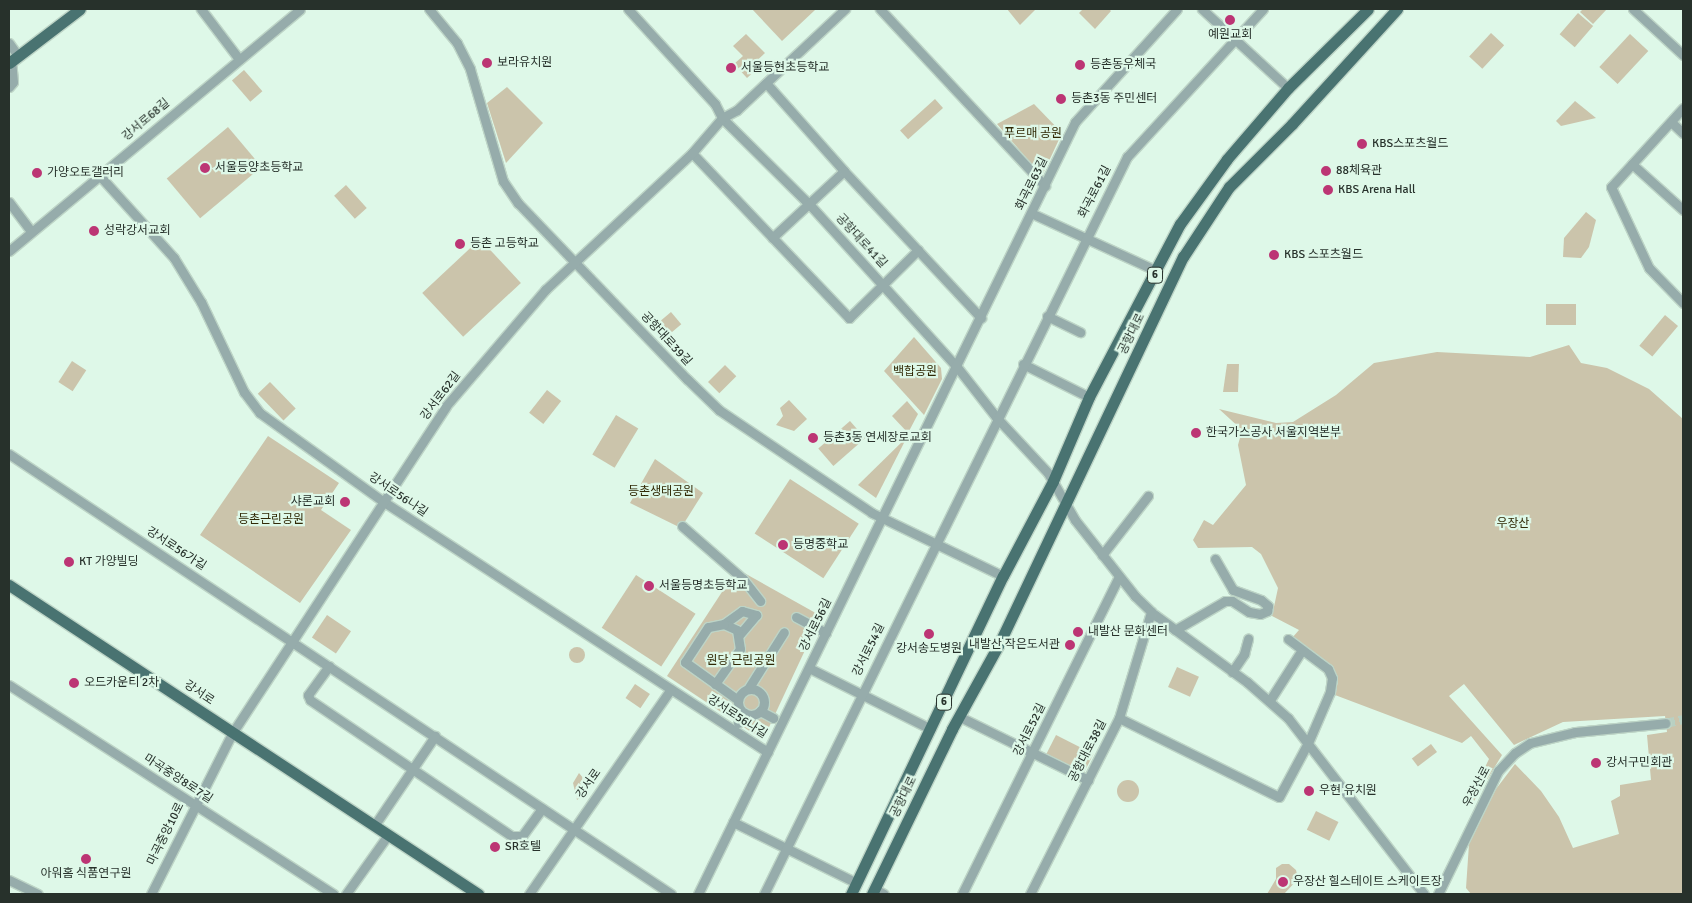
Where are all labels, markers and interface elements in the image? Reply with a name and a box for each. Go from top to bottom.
marker: 예원교회 [1224,14,1236,26]
place label: 예원교회 [1208,28,1252,42]
place label: 보라유치원 [497,56,552,70]
marker: 보라유치원 [481,57,493,69]
place label: 등촌동우체국 [1090,58,1156,72]
marker: 등촌동우체국 [1074,59,1086,71]
place label: 서울등현초등학교 [741,61,829,75]
marker: 서울등현초등학교 [725,62,737,74]
place label: 등촌3동 주민센터 [1071,92,1157,106]
marker: 등촌3동 주민센터 [1055,93,1067,105]
street label: 강서로68길 [119,96,173,144]
park label: 푸르매 공원 [1004,127,1062,141]
place label: KBS스포츠월드 [1372,137,1448,151]
marker: KBS스포츠월드 [1356,138,1368,150]
street label: 화곡로63길 [1013,155,1051,213]
place label: 서울등양초등학교 [215,161,303,175]
marker: 서울등양초등학교 [199,162,211,174]
street label: 화곡로61길 [1076,163,1114,221]
place label: 88체육관 [1336,164,1382,178]
marker: 88체육관 [1320,165,1332,177]
place label: 가양오토갤러리 [47,166,124,180]
marker: 가양오토갤러리 [31,167,43,179]
place label: KBS Arena Hall [1338,183,1416,197]
marker: KBS Arena Hall [1322,184,1334,196]
street label: 공항대로41길 [832,211,890,271]
place label: 성락강서교회 [104,224,170,238]
marker: 성락강서교회 [88,225,100,237]
place label: 등촌 고등학교 [470,237,539,251]
marker: 등촌 고등학교 [454,238,466,250]
place label: KBS 스포츠월드 [1284,248,1363,262]
marker: KBS 스포츠월드 [1268,249,1280,261]
road number: 6 [1146,266,1164,284]
street label: 공항대로39길 [637,309,695,369]
street label: 공항대로 [1116,311,1148,357]
park label: 백합공원 [893,365,937,379]
street label: 강서로62길 [418,369,464,423]
place label: 한국가스공사 서울지역본부 [1206,426,1341,440]
marker: 한국가스공사 서울지역본부 [1190,427,1202,439]
place label: 등촌3동 연세장로교회 [823,431,931,445]
marker: 등촌3동 연세장로교회 [807,432,819,444]
street label: 강서로56나길 [366,470,430,520]
park label: 등촌생태공원 [628,485,694,499]
place label: 샤론교회 [291,495,335,509]
marker: 샤론교회 [339,496,351,508]
park label: 등촌근린공원 [238,513,304,527]
park label: 우장산 [1496,517,1530,531]
street label: 강서로56가길 [143,524,209,574]
place label: 등명중학교 [793,538,848,552]
marker: 등명중학교 [777,539,789,551]
place label: KT 가양빌딩 [79,555,139,569]
marker: KT 가양빌딩 [63,556,75,568]
place label: 서울등명초등학교 [659,579,747,593]
marker: 서울등명초등학교 [643,580,655,592]
street label: 강서로56길 [797,596,835,654]
street label: 강서로54길 [850,621,888,679]
place label: 내발산 문화센터 [1088,625,1168,639]
marker: 내발산 문화센터 [1072,626,1084,638]
marker: 강서송도병원 [923,628,935,640]
place label: 내발산 작은도서관 [969,638,1060,652]
marker: 내발산 작은도서관 [1064,639,1076,651]
place label: 강서송도병원 [896,642,962,656]
park label: 원당 근린공원 [707,654,775,668]
place label: 오드카운티 2차 [84,676,159,690]
marker: 오드카운티 2차 [68,677,80,689]
street label: 강서로 [181,678,217,708]
street label: 강서로56나길 [704,692,770,742]
road number: 6 [935,694,953,710]
street label: 강서로52길 [1011,701,1049,759]
street label: 공항대로38길 [1066,717,1110,785]
street label: 마곡중앙8로7길 [141,751,215,807]
place label: 강서구민회관 [1606,756,1672,770]
marker: 강서구민회관 [1590,757,1602,769]
street label: 우장산로 [1460,764,1494,810]
street label: 강서로 [574,766,604,802]
street label: 공항대로 [888,774,920,820]
place label: 우현 유치원 [1319,784,1377,798]
marker: 우현 유치원 [1303,785,1315,797]
street label: 마곡중앙10로 [145,800,187,868]
place label: SR호텔 [505,840,541,854]
marker: SR호텔 [489,841,501,853]
marker: 아워홈 식품연구원 [80,853,92,865]
place label: 아워홈 식품연구원 [41,867,131,881]
place label: 우장산 힐스테이트 스케이트장 [1293,875,1442,889]
marker: 우장산 힐스테이트 스케이트장 [1277,876,1289,888]

